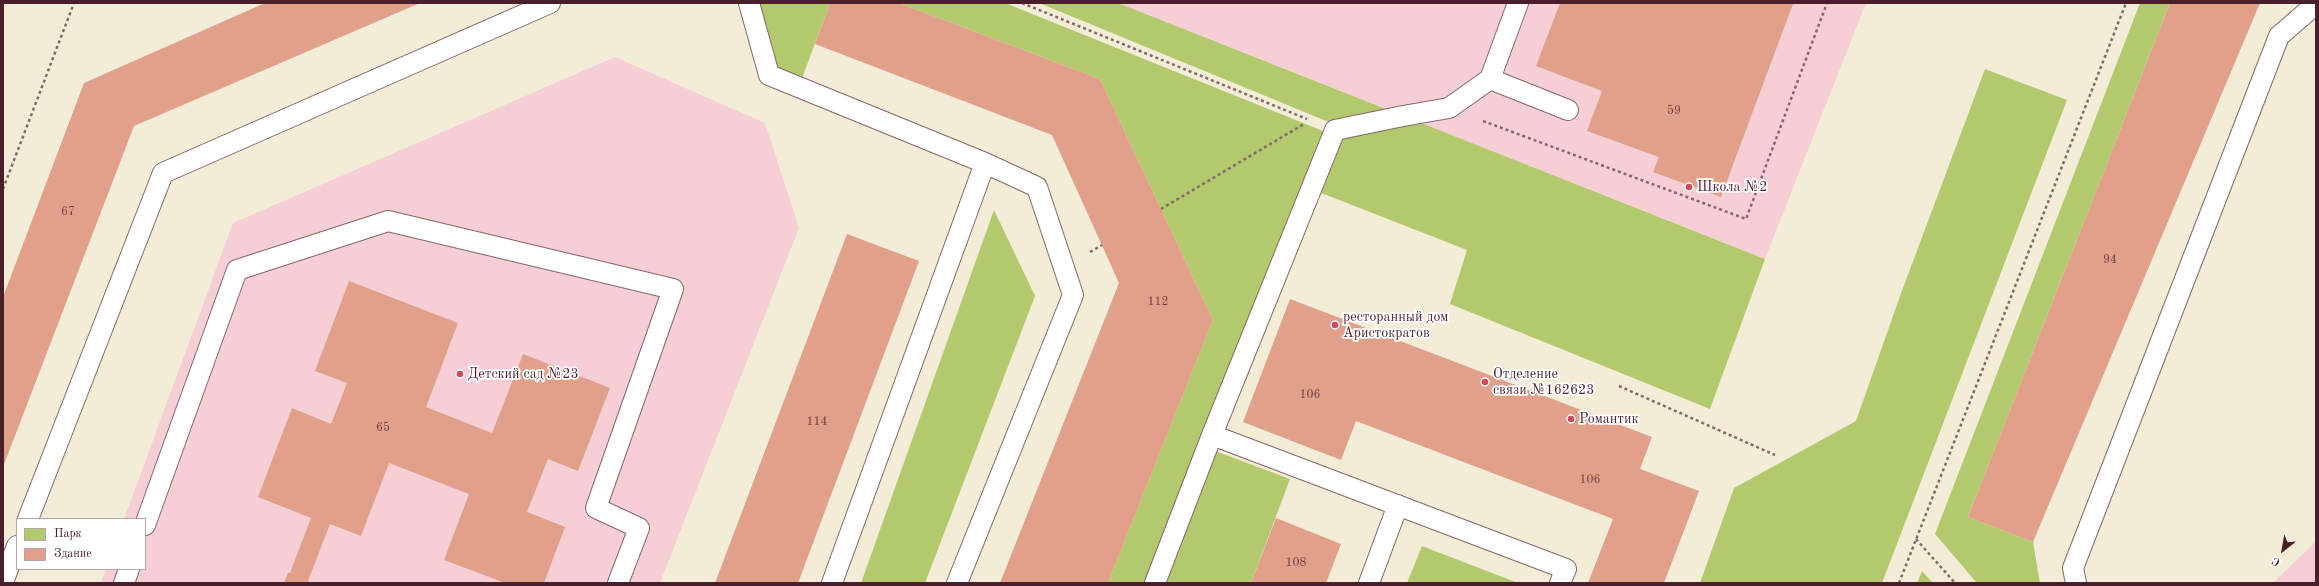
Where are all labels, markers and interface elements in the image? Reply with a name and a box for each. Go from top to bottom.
house number: 59 [1667,104,1681,118]
place label: Школа №2 [1697,179,1767,195]
marker: Школа №2 [1684,182,1694,192]
house number: 67 [61,205,75,219]
house number: 94 [2103,253,2117,267]
house number: 112 [1148,295,1168,309]
place label: ресторанный дом Аристократов [1343,309,1448,342]
marker: ресторанный дом Аристократов [1330,320,1340,330]
place label: Детский сад №23 [468,366,579,382]
place label: Отделение связи №162623 [1493,366,1594,398]
marker: Детский сад №23 [455,369,465,379]
marker: Отделение связи №162623 [1480,377,1490,387]
house number: 106 [1300,388,1320,402]
place label: Романтик [1579,411,1638,427]
marker: Романтик [1566,414,1576,424]
house number: 114 [807,415,827,429]
house number: 65 [376,421,390,435]
house number: 106 [1580,473,1600,487]
legend [16,518,146,570]
text: Парк [54,528,82,540]
north arrow [2263,530,2303,570]
text: Здание [54,548,92,560]
text: С [2271,554,2283,567]
house number: 108 [1286,556,1306,570]

